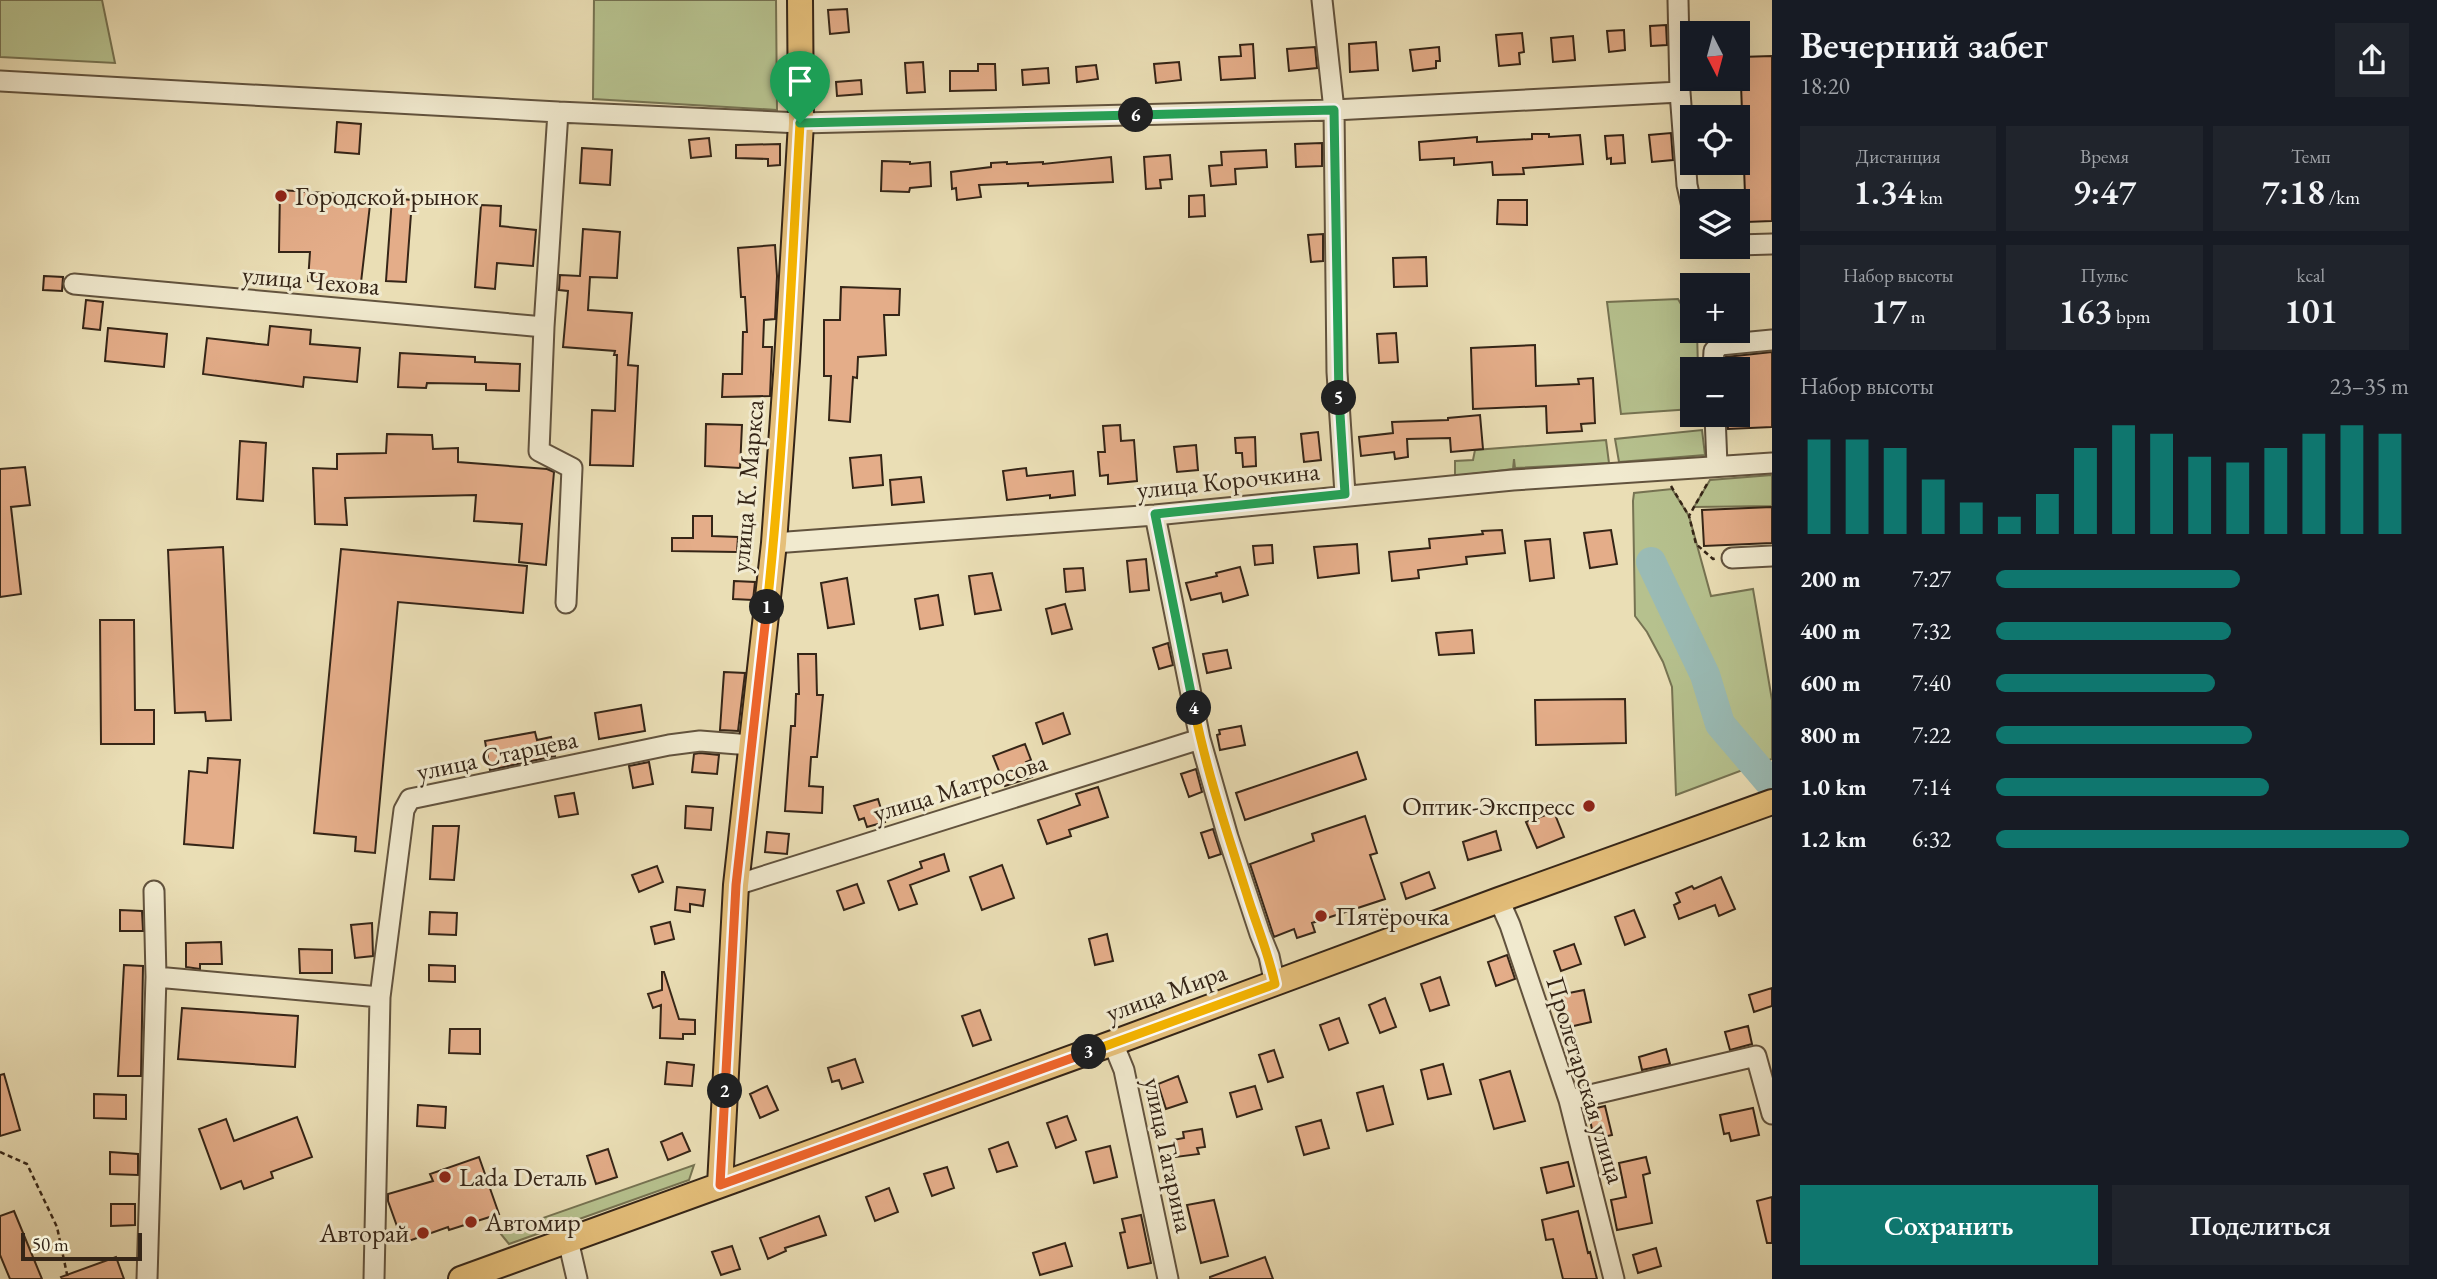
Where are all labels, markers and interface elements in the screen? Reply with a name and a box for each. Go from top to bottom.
text: Вечерний забег [1800,20,2048,69]
north arrow [1680,21,1750,91]
map controls [1680,21,1750,427]
button: share [2335,23,2409,97]
pin [770,51,830,123]
icon: arrive [781,62,819,100]
text: 18:20 [1800,71,1850,101]
pin: 6 [1118,97,1154,132]
text: 6 [1130,102,1141,127]
button: locate [1680,105,1750,175]
text: Дистанция [1856,144,1941,169]
text: Время [2080,144,2129,169]
text: Темп [2291,144,2331,169]
text: 1.34 [1853,169,1916,214]
text: 9:47 [2073,169,2136,214]
text: 7:18 [2262,169,2325,214]
place label: Городской рынок [295,179,479,213]
text: km [1916,185,1943,210]
text: /km [2325,185,2360,210]
marker: Городской рынок [273,188,289,204]
button: layers [1680,189,1750,259]
street label: улица Чехова [241,257,382,303]
text: Набор высоты [1843,263,1953,288]
text: Пульс [2080,263,2129,288]
text: kcal [2297,263,2325,288]
button: + [1680,273,1750,343]
text: 17 [1871,288,1907,333]
text: 163 [2058,288,2112,333]
text: 101 [2284,288,2338,333]
text: m [1907,304,1925,329]
text: bpm [2112,304,2151,329]
button: − [1680,357,1750,427]
text: Набор высоты [1800,371,1934,401]
text: 23–35 m [2330,371,2409,401]
pin: 5 [1322,380,1356,416]
text: 5 [1333,385,1344,410]
street label: улица К. Маркса [723,397,772,574]
street label: улица Корочкина [1135,453,1322,506]
text: 200 m [1800,564,1861,594]
text: 7:27 [1912,564,1951,594]
pin: 1 [750,590,784,624]
text: 1 [761,594,772,619]
text: 400 m [1800,616,1861,646]
text: 7:32 [1912,616,1951,646]
text: 600 m [1800,668,1861,698]
text: 7:40 [1912,668,1951,698]
pin: 4 [1176,690,1212,726]
text: 4 [1188,695,1199,720]
text: 800 m [1800,720,1861,750]
text: 7:22 [1912,720,1951,750]
street label: улица Старцева [413,721,581,789]
street label: улица Матросова [869,744,1052,830]
text: 1.0 km [1800,772,1867,802]
text: 7:14 [1912,772,1951,802]
place label: Оптик-Экспресс [1402,789,1575,823]
marker: Оптик-Экспресс [1581,798,1597,814]
text: 1.2 km [1800,824,1867,854]
text: 6:32 [1912,824,1951,854]
place label: Пятёрочка [1335,899,1450,933]
marker: Пятёрочка [1313,908,1329,924]
street label: улица Мира [1101,954,1232,1030]
street label: Пролетарская улица [1538,972,1634,1188]
pin: 3 [1072,1034,1106,1070]
text: 3 [1083,1039,1094,1064]
pin: 2 [708,1074,742,1108]
street label: улица Гагарина [1136,1074,1202,1236]
text: 2 [719,1078,730,1103]
place label: Lada Dеталь [459,1160,587,1194]
marker: Lada Dеталь [437,1169,453,1185]
button: Сохранить [1800,1185,2098,1265]
button: Поделиться [2112,1185,2409,1265]
place label: Автомир [484,1205,581,1239]
marker: Автомир [463,1214,479,1230]
place label: Авторай [318,1216,409,1250]
marker: Авторай [415,1225,431,1241]
scale bar [21,1230,142,1262]
text: 50 m [32,1232,69,1257]

